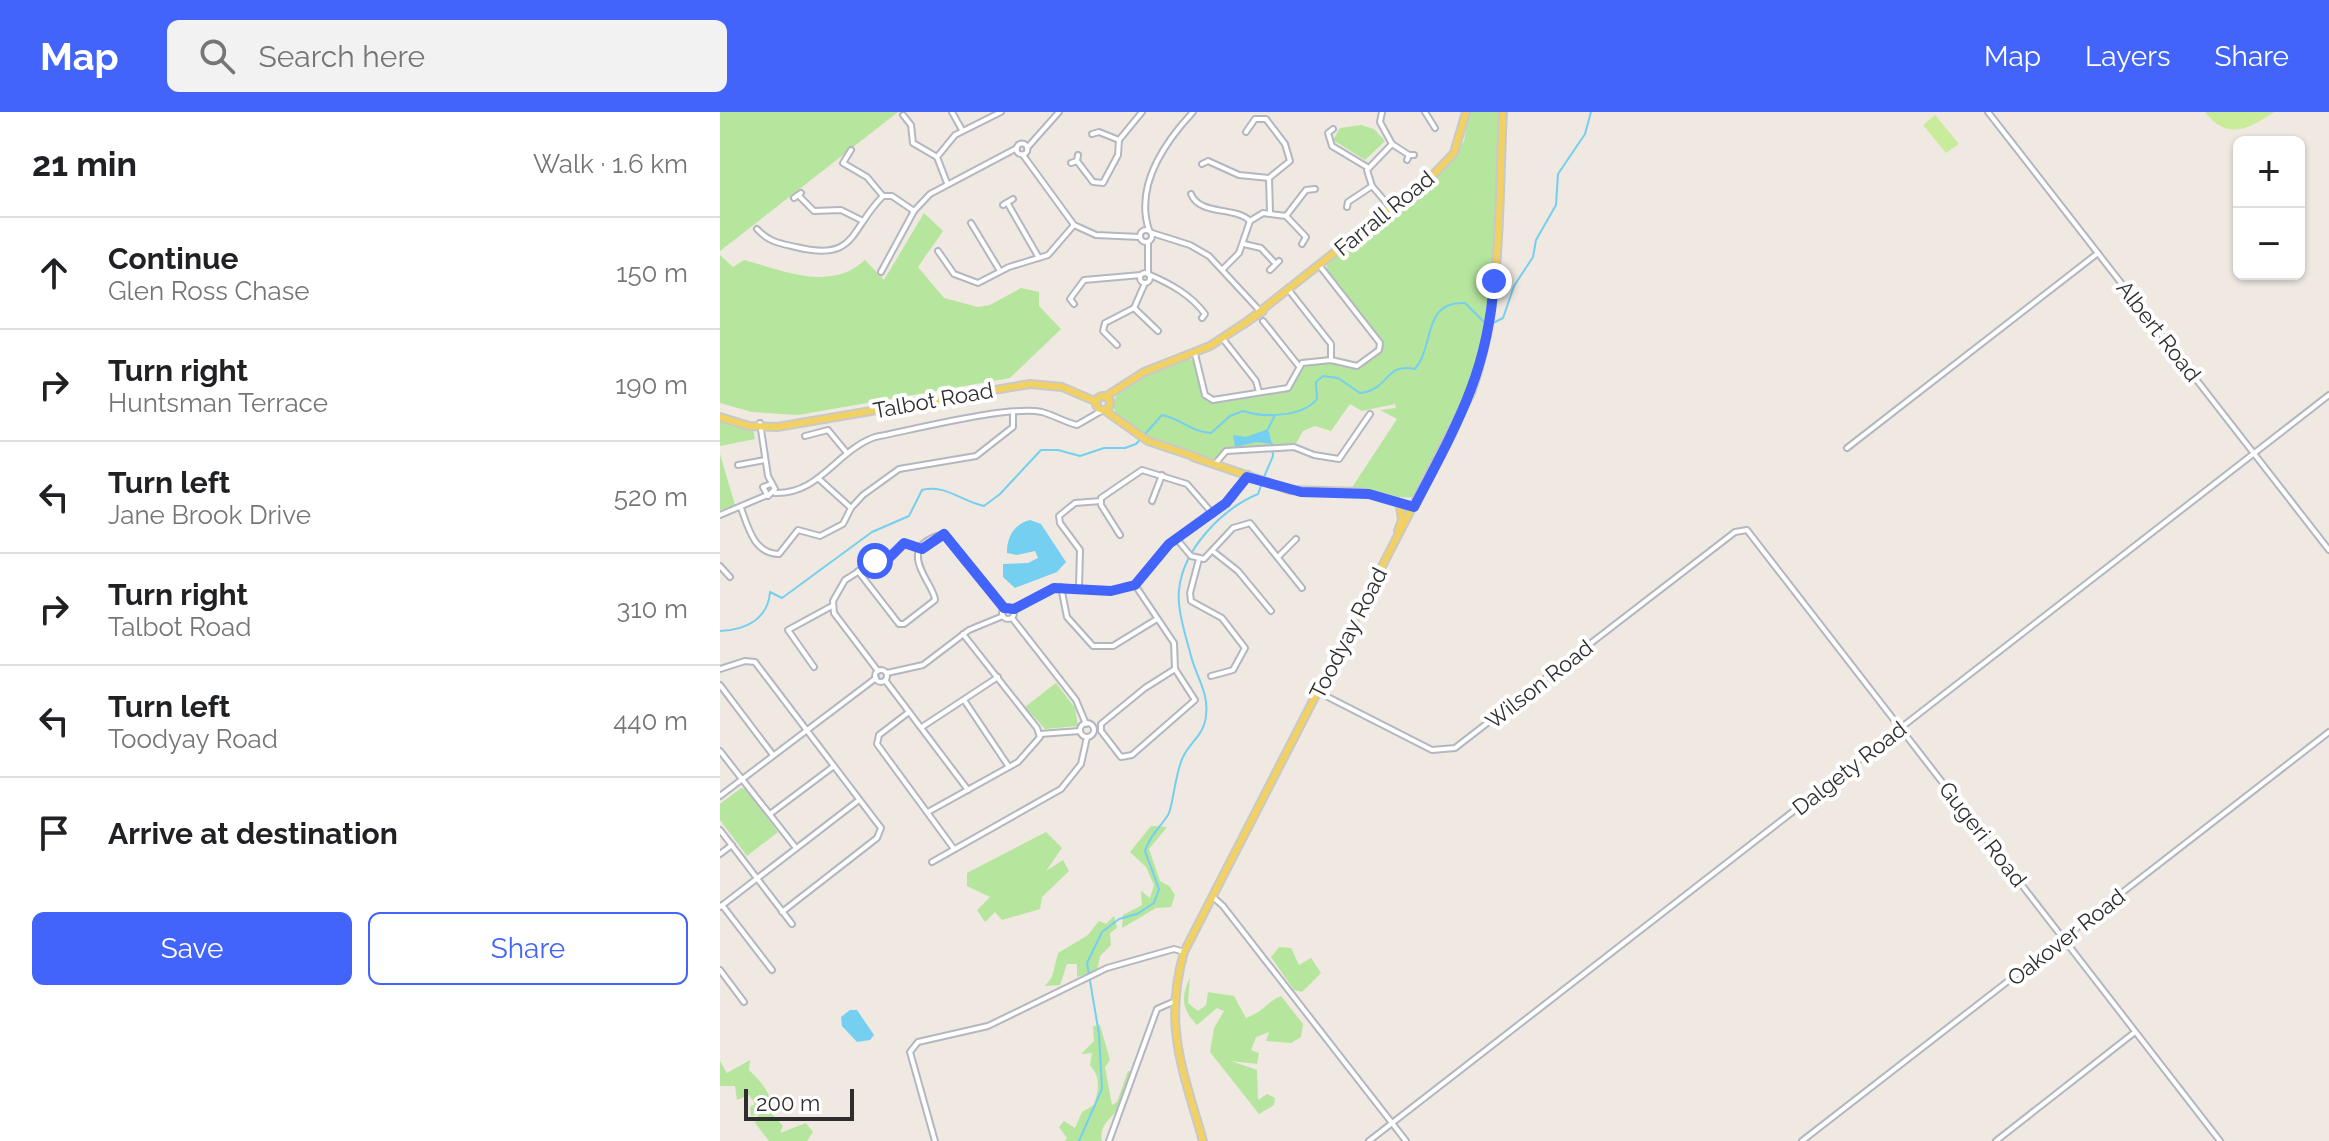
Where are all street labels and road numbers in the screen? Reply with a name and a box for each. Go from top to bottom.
street label: Farrall Road [1329,165,1439,261]
street label: Albert Road [2112,275,2206,387]
street label: Talbot Road [871,377,995,423]
street label: Toodyay Road [1304,563,1392,703]
street label: Wilson Road [1480,634,1598,734]
street label: Dalgety Road [1787,716,1911,820]
street label: Gugeri Road [1934,776,2032,892]
street label: Oakover Road [2002,883,2130,991]

